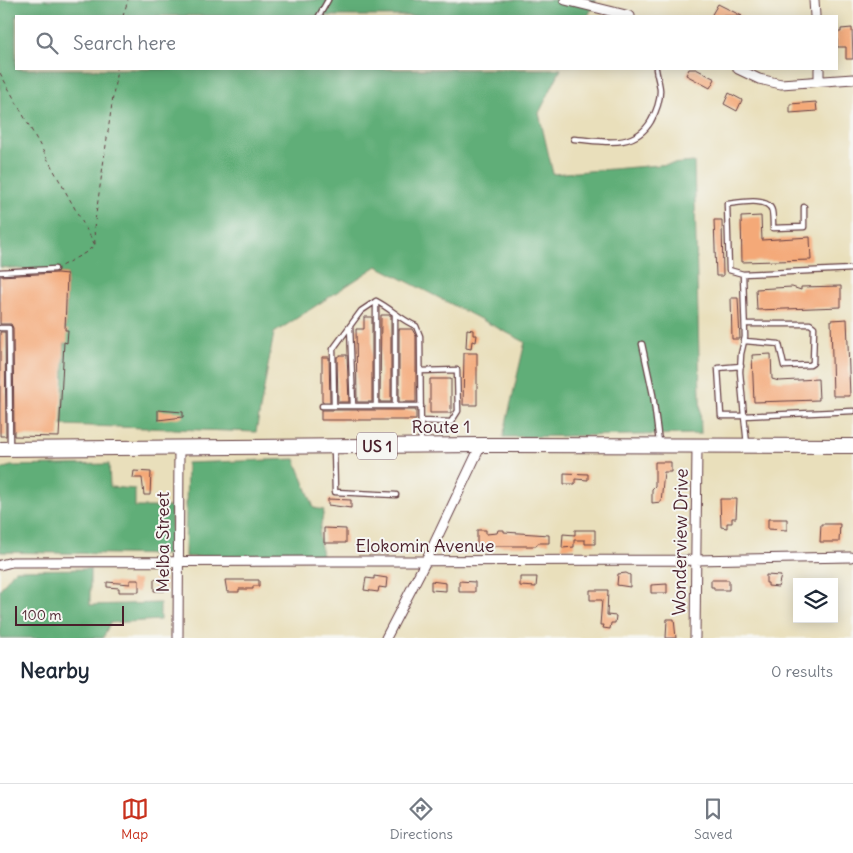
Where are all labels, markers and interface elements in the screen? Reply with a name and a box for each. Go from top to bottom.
search box [15,15,838,70]
icon: search [33,29,61,57]
text: Search here [73,31,176,55]
street label: Route 1 [412,415,470,438]
road number: US 1 [357,432,397,460]
street label: Wonderview Drive [667,468,693,616]
street label: Melba Street [151,492,174,592]
street label: Elokomin Avenue [356,534,494,557]
map controls [793,578,838,623]
button: layers [793,578,838,623]
scale bar [15,603,124,626]
text: 100 m [22,606,62,624]
text: Nearby [20,657,90,684]
text: 0 results [771,661,833,681]
tab: Map [121,795,149,843]
tab: Directions [390,795,453,843]
tab: Saved [694,795,732,843]

